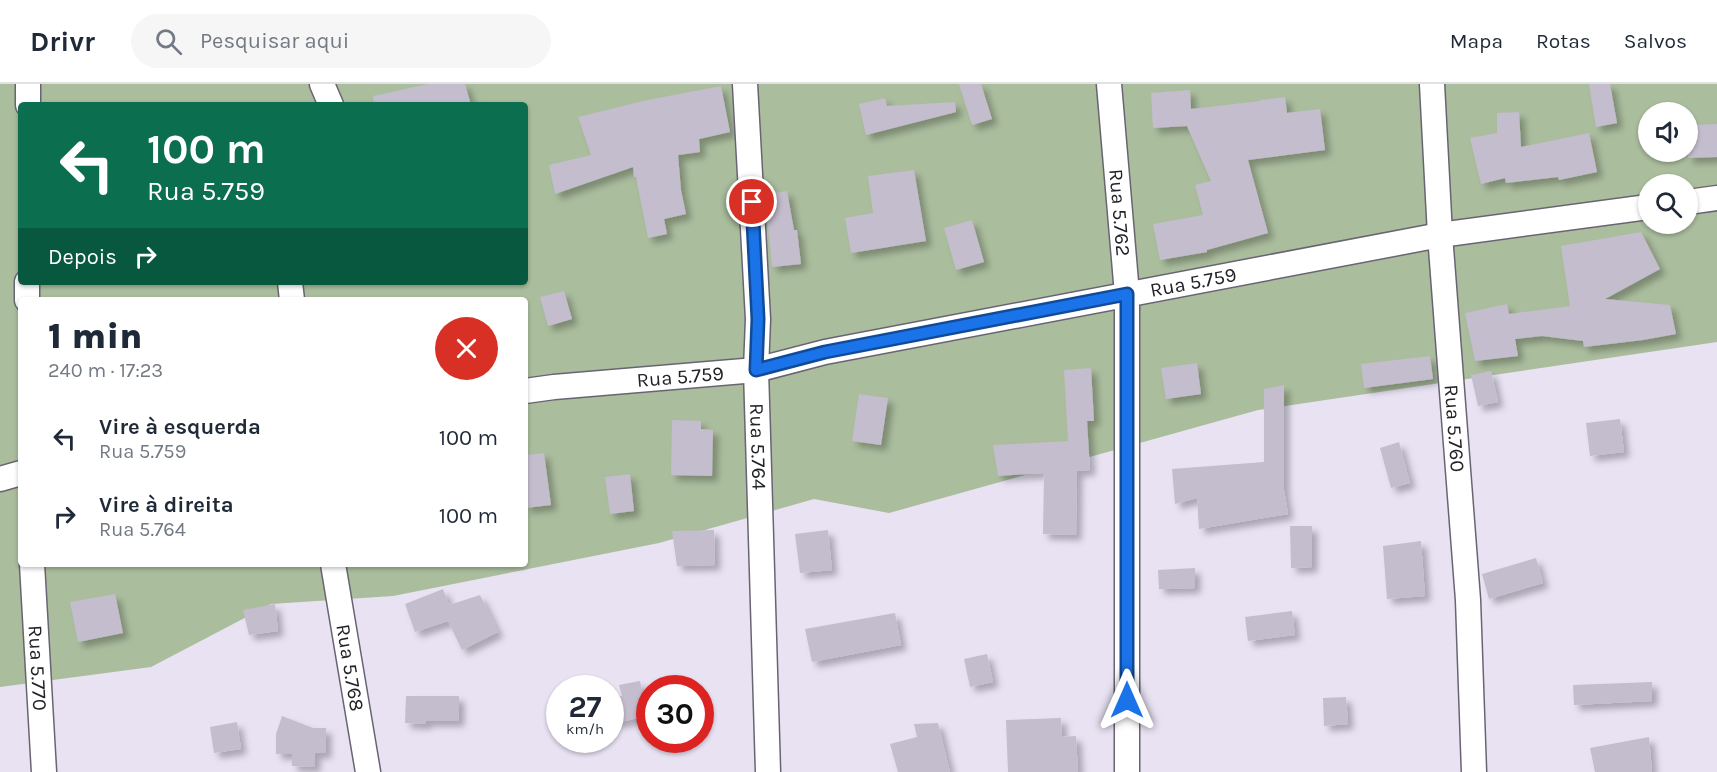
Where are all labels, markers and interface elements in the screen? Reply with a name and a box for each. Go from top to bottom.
search box [131,14,551,68]
text: Drivr [30,25,95,58]
icon: search [152,25,185,58]
text: Pesquisar aqui [200,28,349,54]
text: Mapa [1450,29,1503,53]
text: Rotas [1536,29,1591,53]
text: Salvos [1624,29,1687,53]
map controls [1638,102,1698,234]
button: sound [1638,102,1698,162]
text: 100 m [147,124,266,174]
icon: left [48,126,126,204]
street label: Rua 5.762 [1105,168,1135,257]
button: search [1638,174,1698,234]
text: Rua 5.759 [147,175,265,207]
pin [726,176,777,227]
icon: arrive [735,185,768,218]
icon: right [129,240,162,273]
text: Depois [48,244,117,270]
street label: Rua 5.759 [1148,263,1238,301]
text: 1 min [48,315,142,357]
button: close [435,317,498,380]
text: 240 m · 17:23 [48,359,163,382]
street label: Rua 5.759 [636,361,725,391]
street label: Rua 5.760 [1440,384,1470,473]
street label: Rua 5.764 [745,403,771,490]
text: Vire à esquerda [99,414,261,440]
icon: left [48,422,81,455]
text: 100 m [439,425,498,451]
text: Rua 5.759 [99,440,186,463]
text: Vire à direita [99,492,234,518]
icon: right [48,500,81,533]
text: 100 m [439,503,498,529]
text: Rua 5.764 [99,518,186,541]
street label: Rua 5.768 [332,622,369,713]
street label: Rua 5.770 [24,624,52,711]
position arrow [1095,668,1159,732]
speed limit sign: 30 [636,675,714,753]
text: 27 [568,689,602,725]
text: km/h [566,720,604,738]

